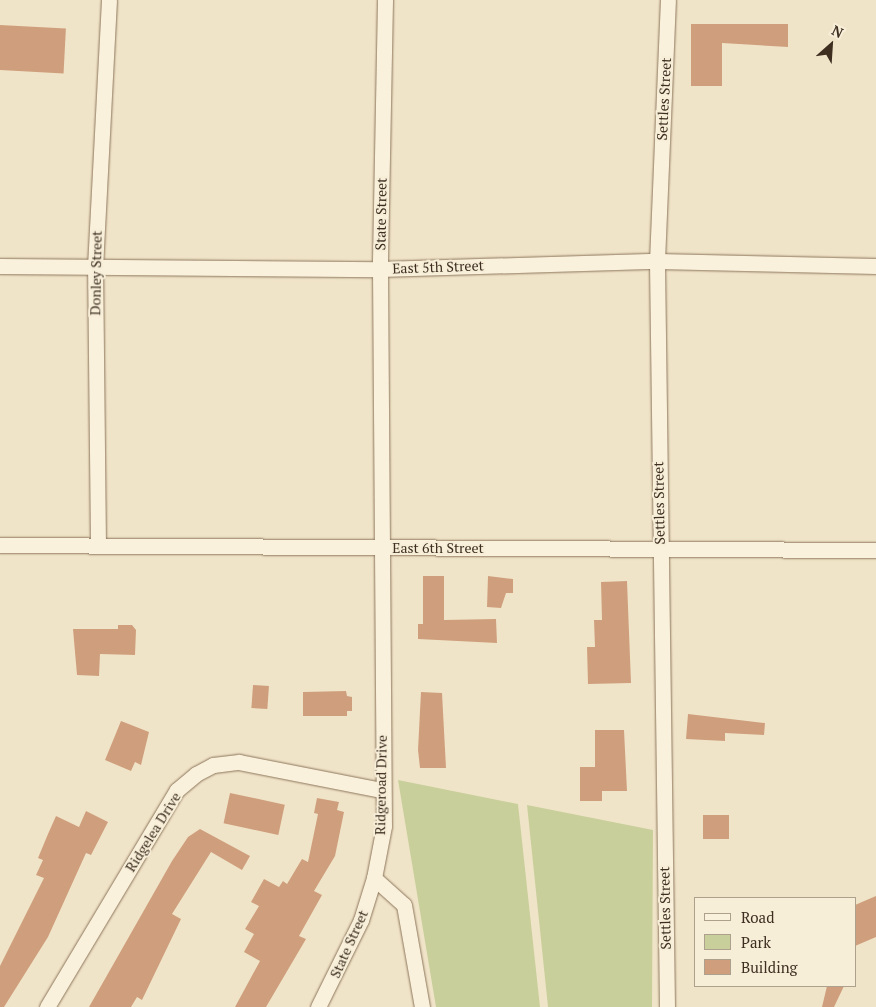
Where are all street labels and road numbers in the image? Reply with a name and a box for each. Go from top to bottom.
street label: Settles Street [653,57,675,141]
street label: State Street [372,177,390,251]
street label: Donley Street [87,230,105,316]
street label: East 5th Street [392,257,484,277]
street label: Settles Street [650,461,668,545]
street label: East 6th Street [392,540,484,556]
street label: Ridgeroad Drive [372,735,390,835]
street label: Ridgelea Drive [122,789,184,875]
street label: Settles Street [656,866,674,950]
street label: State Street [327,907,371,981]

